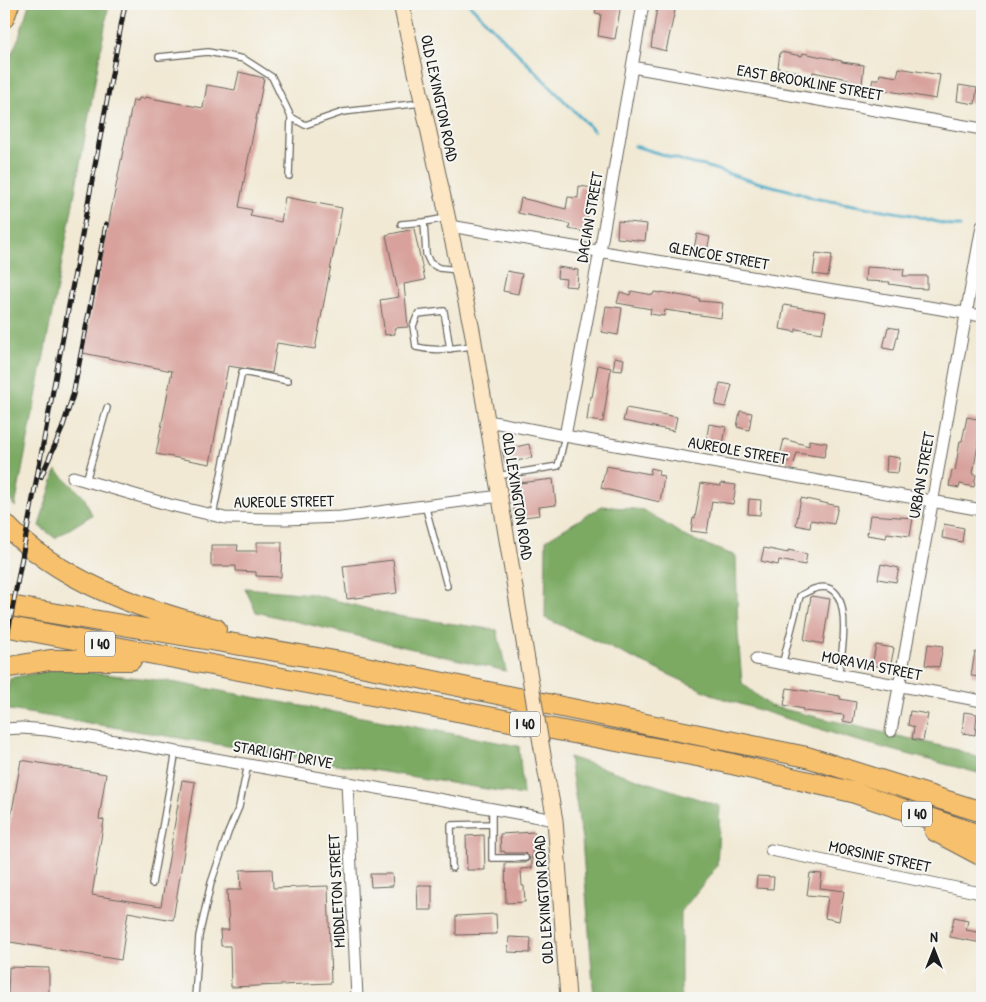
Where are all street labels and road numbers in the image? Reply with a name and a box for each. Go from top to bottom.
street label: OLD LEXINGTON ROAD [416,33,464,164]
street label: EAST BROOKLINE STREET [735,58,885,106]
street label: DACIAN STREET [570,169,608,264]
street label: GLENCOE STREET [667,235,771,275]
street label: URBAN STREET [903,429,940,520]
street label: AUREOLE STREET [687,430,790,470]
street label: OLD LEXINGTON ROAD [497,431,539,562]
street label: AUREOLE STREET [234,489,335,513]
road number: I 40 [85,632,115,656]
street label: MORAVIA STREET [820,645,924,686]
road number: I 40 [510,712,540,736]
street label: STARLIGHT DRIVE [232,734,334,774]
road number: I 40 [902,802,932,826]
street label: MIDDLETON STREET [322,833,350,948]
street label: MORSINIE STREET [827,834,933,878]
street label: OLD LEXINGTON ROAD [528,835,558,965]

